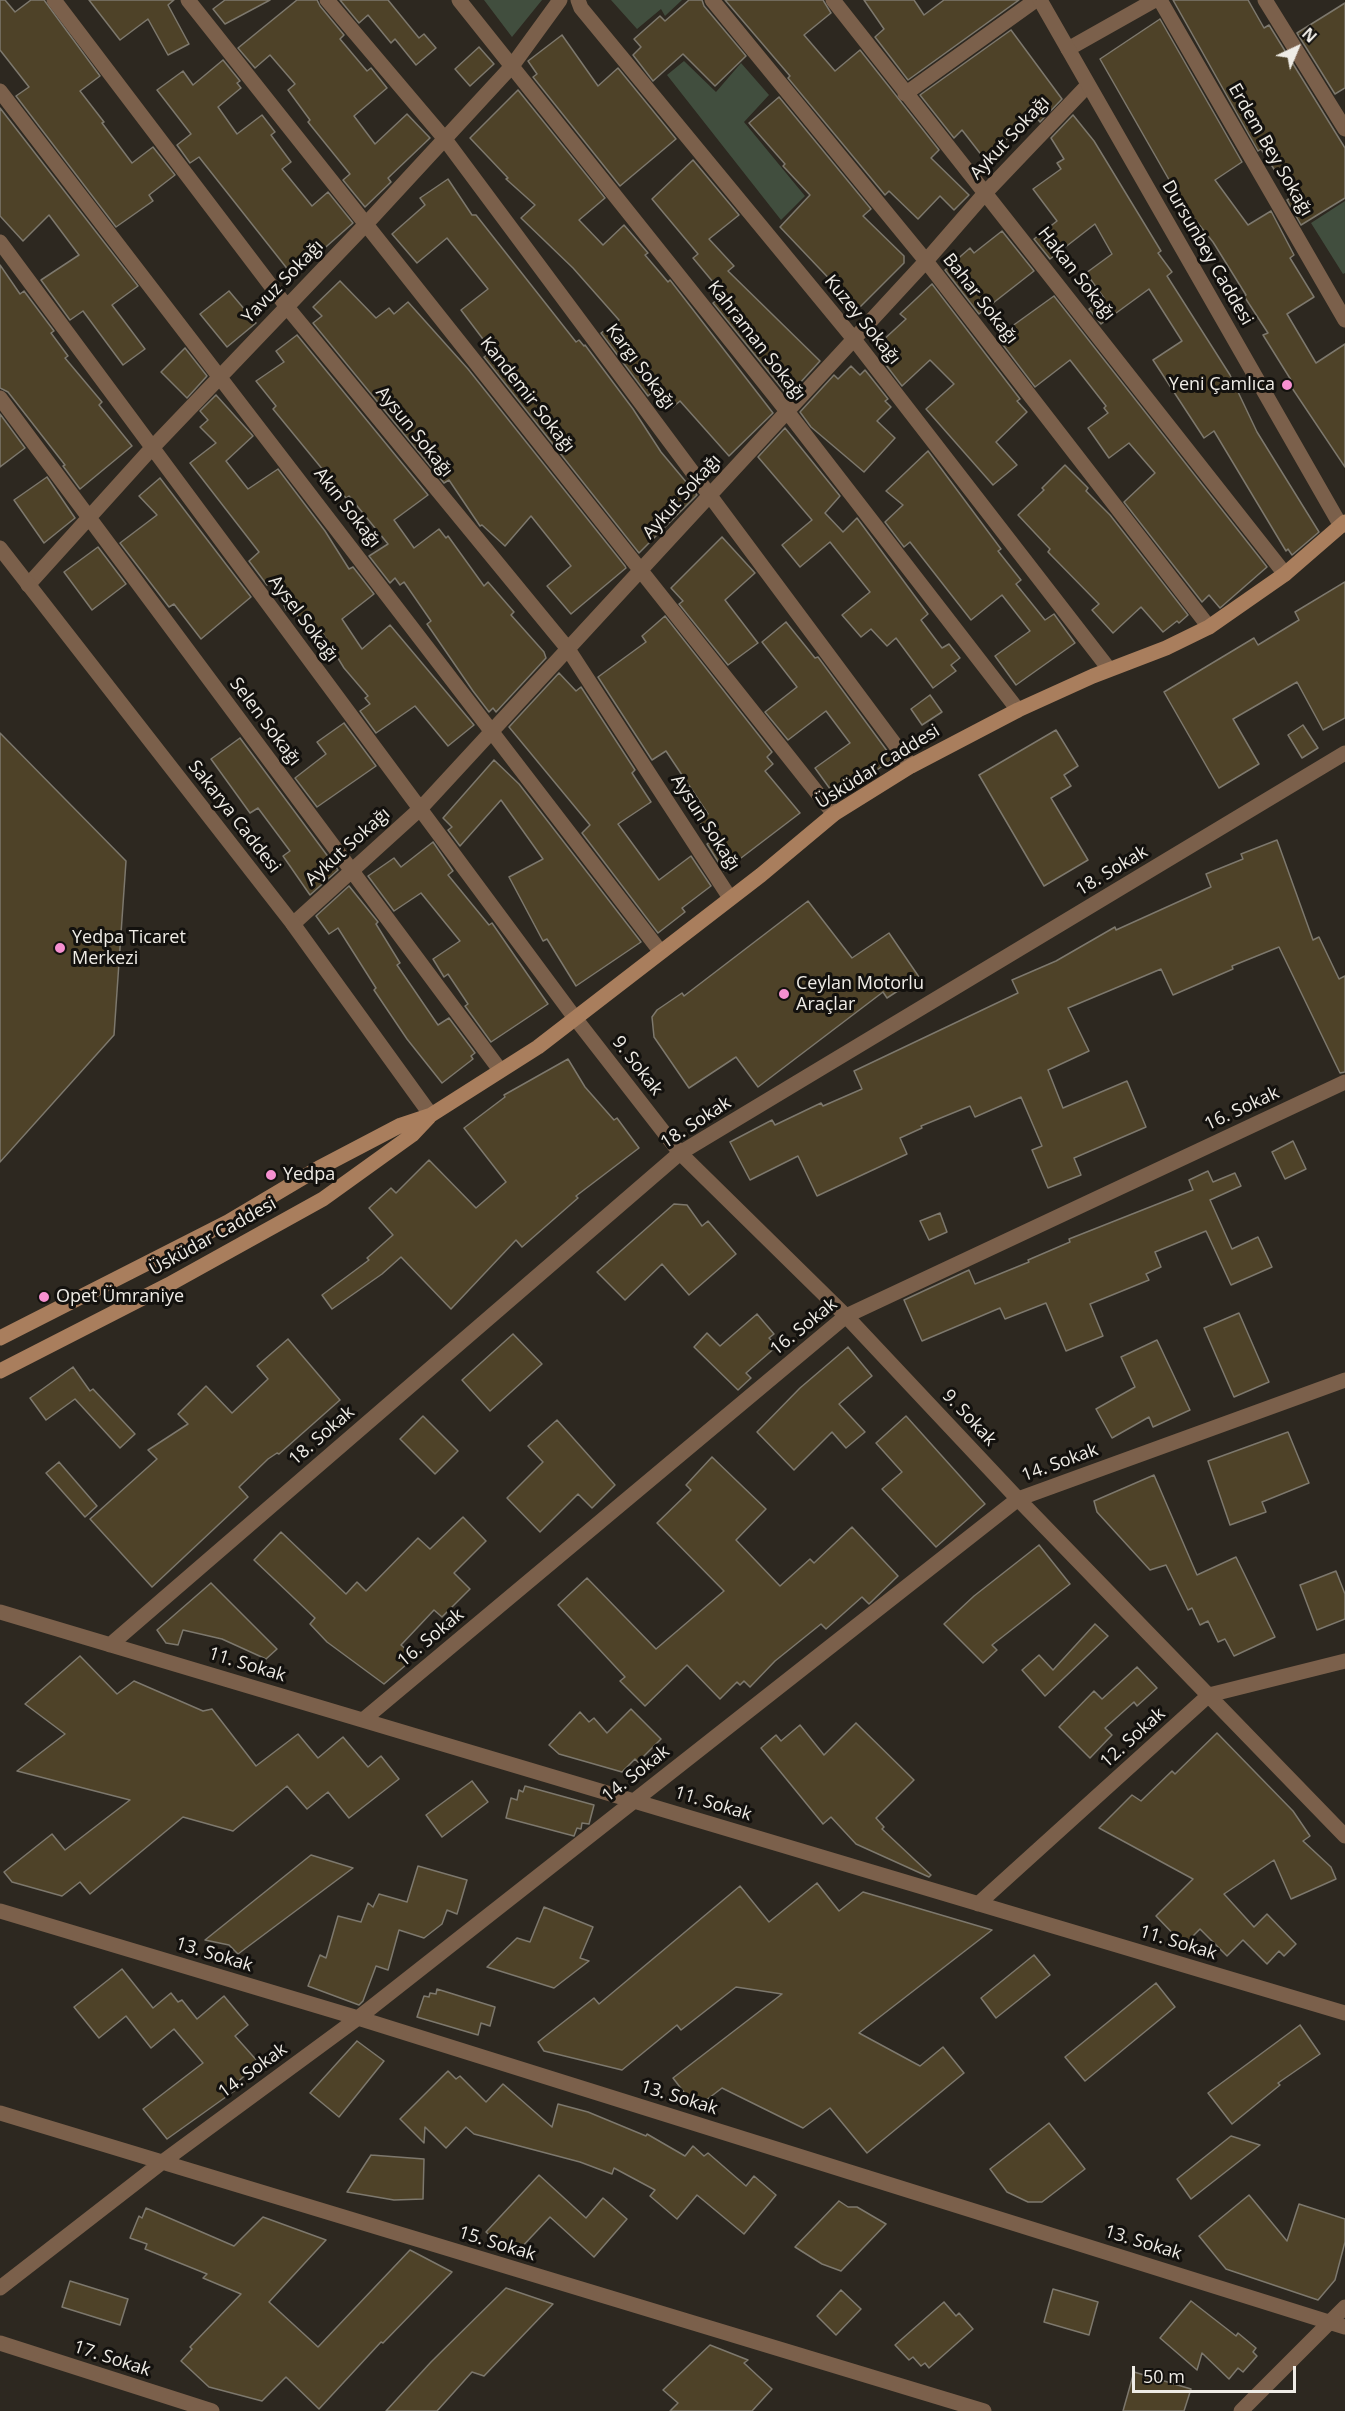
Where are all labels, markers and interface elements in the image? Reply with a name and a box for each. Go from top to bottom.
north arrow [1267,18,1327,78]
text: N [1297,23,1322,47]
street label: Erdem Bey Sokağı [1223,80,1317,220]
street label: Aykut Sokağı [966,92,1054,184]
street label: Dursunbey Caddesi [1157,177,1257,329]
street label: Hakan Sokağı [1033,223,1119,325]
street label: Yavuz Sokağı [238,236,328,328]
street label: Bahar Sokağı [938,249,1022,349]
street label: Kuzey Sokağı [819,271,905,369]
street label: Kahraman Sokağı [702,277,810,405]
street label: Kargı Sokağı [601,320,679,414]
street label: Kandemir Sokağı [475,333,579,457]
place label: Yeni Çamlıca [1169,374,1275,396]
marker: Yeni Çamlıca [1280,378,1294,392]
street label: Aysun Sokağı [371,382,457,482]
street label: Aykut Sokağı [638,450,726,544]
street label: Akın Sokağı [309,464,385,552]
street label: Aysel Sokağı [263,571,343,667]
street label: Selen Sokağı [225,674,305,770]
street label: Üsküdar Caddesi [812,720,944,814]
street label: Sakarya Caddesi [183,756,285,878]
street label: Aysun Sokağı [666,771,744,875]
street label: Aykut Sokağı [301,803,395,891]
street label: 18. Sokak [1072,841,1152,901]
place label: Yedpa Ticaret Merkezi [72,927,186,970]
marker: Yedpa Ticaret Merkezi [53,941,67,955]
place label: Ceylan Motorlu Araçlar [796,973,924,1016]
marker: Ceylan Motorlu Araçlar [777,987,791,1001]
street label: 9. Sokak [607,1032,667,1100]
street label: 16. Sokak [1201,1082,1283,1136]
street label: 18. Sokak [657,1092,735,1154]
place label: Yedpa [283,1164,335,1186]
marker: Yedpa [264,1168,278,1182]
street label: Üsküdar Caddesi [146,1193,280,1281]
place label: Opet Ümraniye [56,1286,184,1308]
marker: Opet Ümraniye [37,1290,51,1304]
street label: 16. Sokak [766,1294,842,1360]
street label: 9. Sokak [937,1385,1001,1451]
street label: 18. Sokak [285,1402,359,1470]
street label: 14. Sokak [1019,1439,1101,1487]
street label: 16. Sokak [394,1604,468,1672]
street label: 11. Sokak [206,1643,288,1687]
street label: 12. Sokak [1096,1703,1170,1773]
street label: 14. Sokak [598,1741,674,1807]
street label: 11. Sokak [672,1782,754,1826]
street label: 11. Sokak [1137,1921,1219,1965]
street label: 13. Sokak [173,1933,255,1977]
street label: 14. Sokak [214,2039,292,2103]
street label: 13. Sokak [638,2076,720,2120]
street label: 13. Sokak [1102,2221,1184,2265]
street label: 15. Sokak [456,2222,538,2266]
street label: 17. Sokak [71,2336,153,2382]
scale bar [1135,2354,1298,2392]
text: 50 m [1143,2364,1185,2388]

